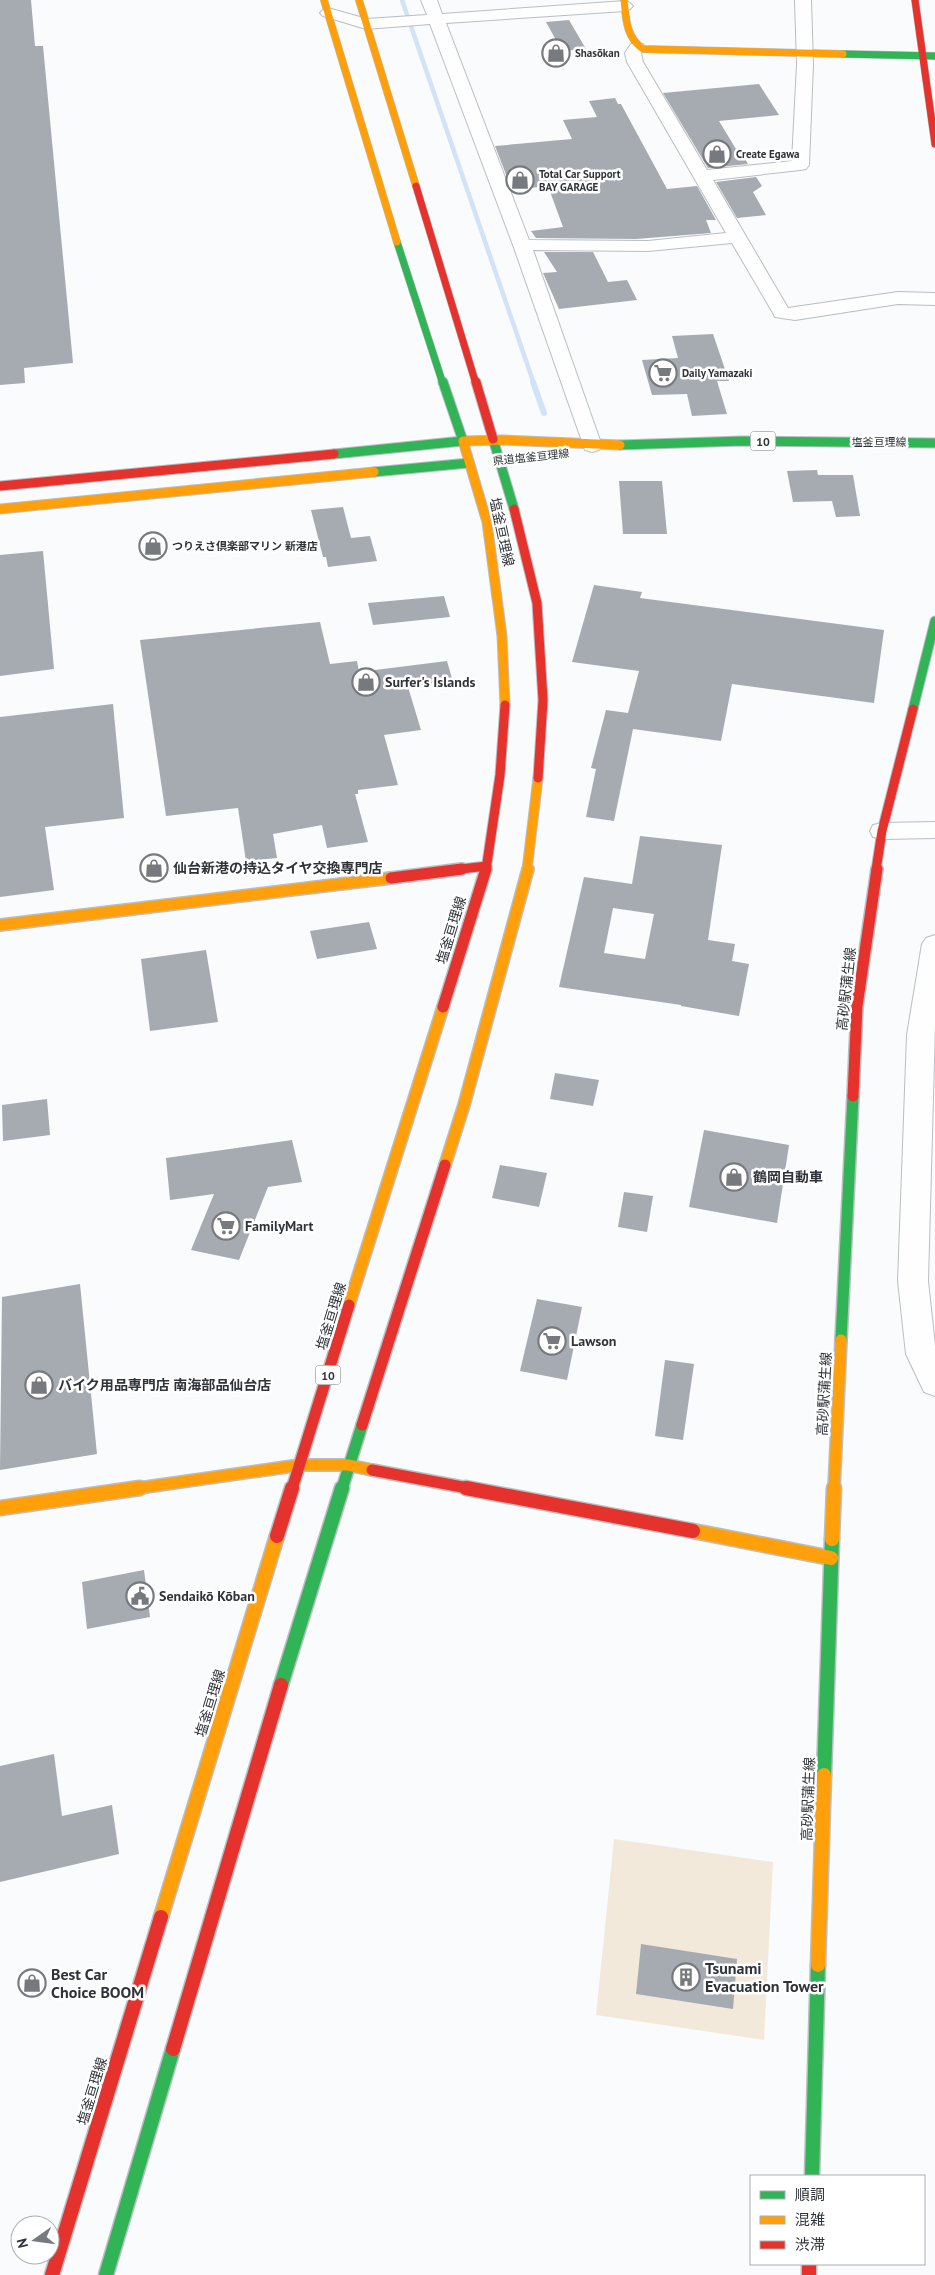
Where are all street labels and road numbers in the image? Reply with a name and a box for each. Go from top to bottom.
road number: 10 [750,432,776,451]
street label: 塩釜亘理線 [852,435,907,449]
street label: 県道塩釜亘理線 [492,446,570,468]
street label: 塩釜亘理線 [486,496,518,568]
street label: 塩釜亘理線 [432,894,470,966]
street label: 高砂駅蒲生線 [833,946,859,1032]
street label: 塩釜亘理線 [312,1280,350,1352]
street label: 高砂駅蒲生線 [813,1352,835,1436]
road number: 10 [316,1366,340,1384]
street label: 塩釜亘理線 [191,1667,229,1739]
street label: 高砂駅蒲生線 [798,1757,818,1841]
street label: 塩釜亘理線 [73,2055,111,2127]

